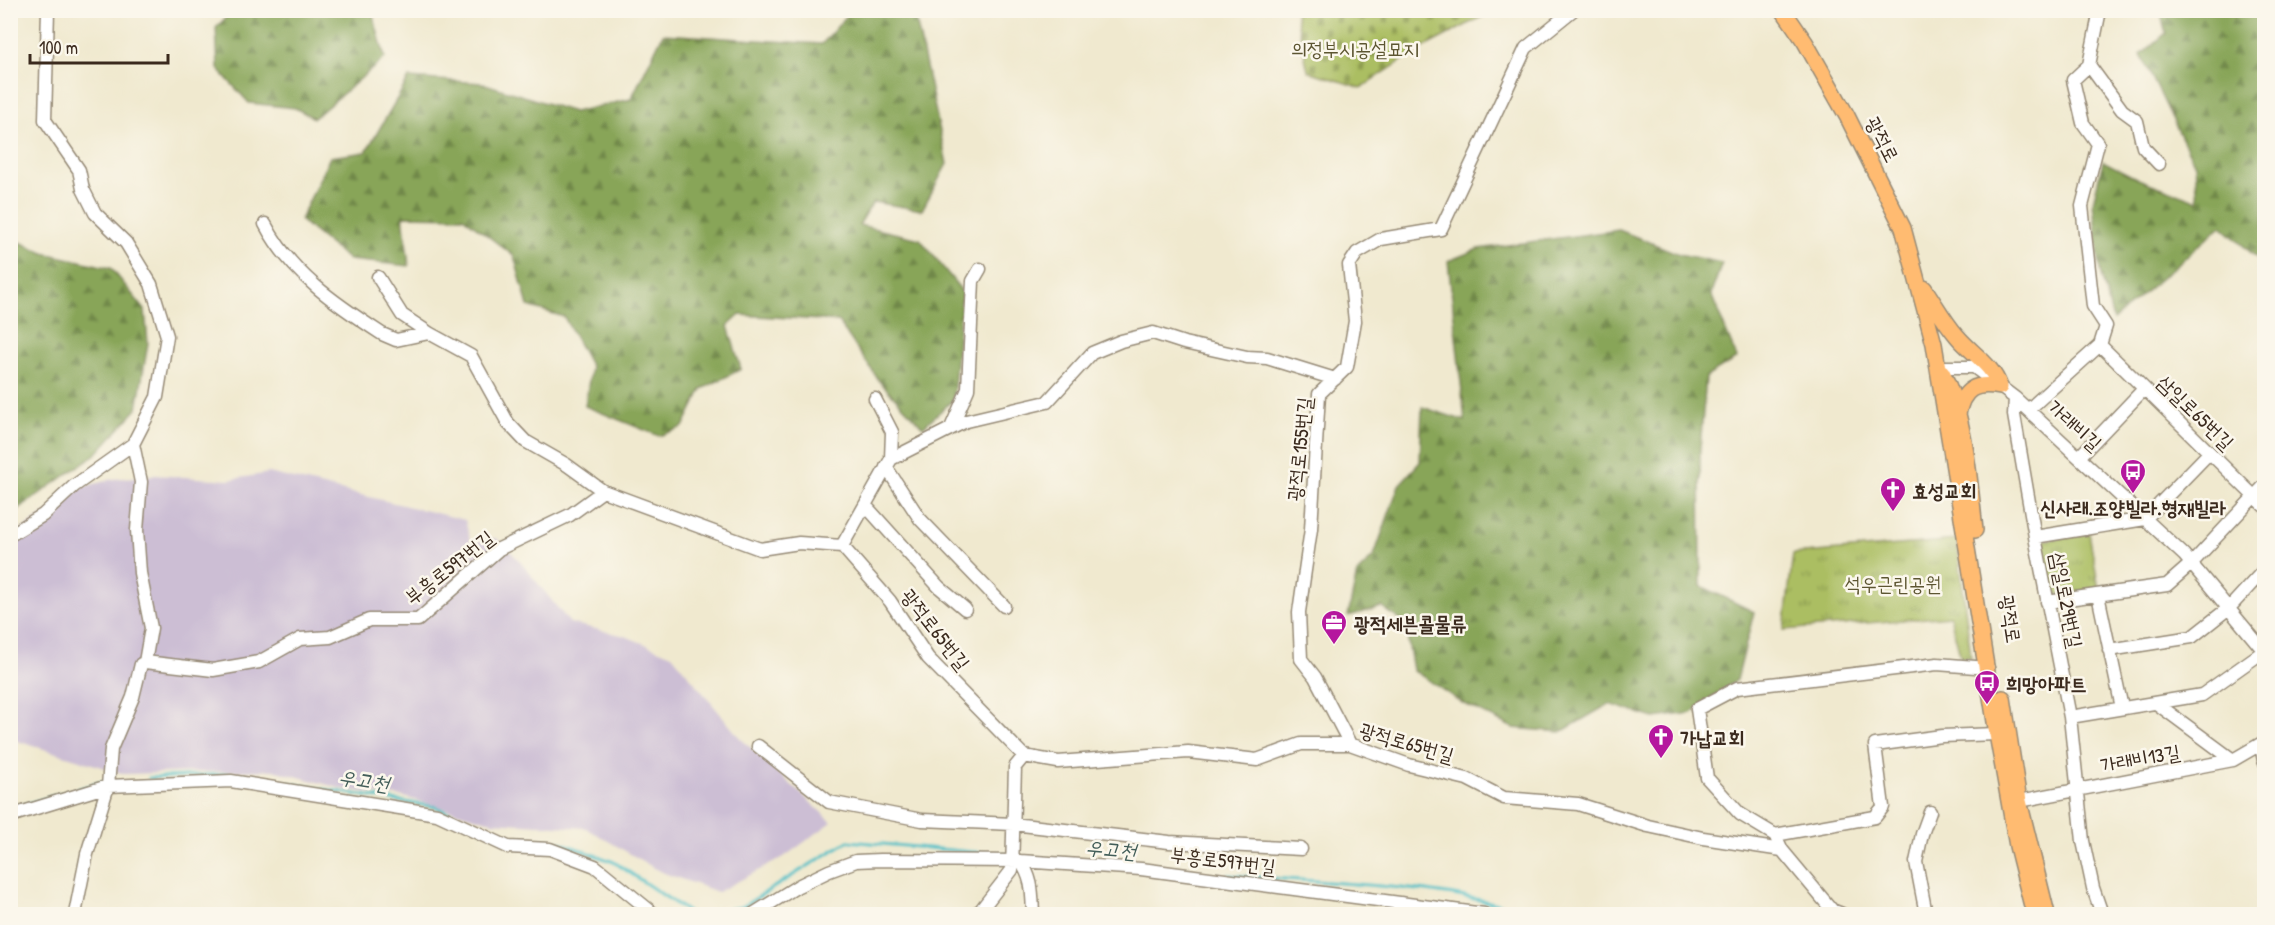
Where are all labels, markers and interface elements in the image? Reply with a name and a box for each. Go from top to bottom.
scale bar [30,27,168,65]
text: 100 m [39,35,78,60]
park label: 의정부시공설묘지 [1291,35,1419,62]
street label: 광적로 [1860,111,1906,167]
street label: 삼일로65번길 [2152,369,2240,455]
street label: 가래비길 [2042,393,2108,457]
street label: 광적로155번길 [1280,396,1318,502]
bus stop icon: 신사래.조양빌라.형재빌라 [2118,457,2148,495]
church icon: 효성교회 [1878,475,1908,513]
place label: 효성교회 [1912,477,1976,504]
place label: 신사래.조양빌라.형재빌라 [2040,494,2227,521]
street label: 부흥로597번길 [399,524,499,610]
street label: 삼일로29번길 [2044,550,2090,650]
park label: 석우근린공원 [1845,570,1941,597]
street label: 광적로65번길 [896,583,976,675]
street label: 광적로 [1994,593,2028,645]
office icon: 광적세븐콜물류 [1319,608,1349,646]
place label: 광적세븐콜물류 [1354,610,1467,637]
bus stop icon: 희망아파트 [1972,668,2002,706]
place label: 희망아파트 [2006,670,2086,697]
street label: 광적로65번길 [1357,716,1457,768]
church icon: 가납교회 [1646,722,1676,760]
place label: 가납교회 [1680,724,1744,751]
street label: 가래비13길 [2098,738,2182,778]
water label: 우고천 [337,762,393,799]
water label: 우고천 [1084,832,1140,866]
street label: 부흥로597번길 [1169,840,1277,880]

